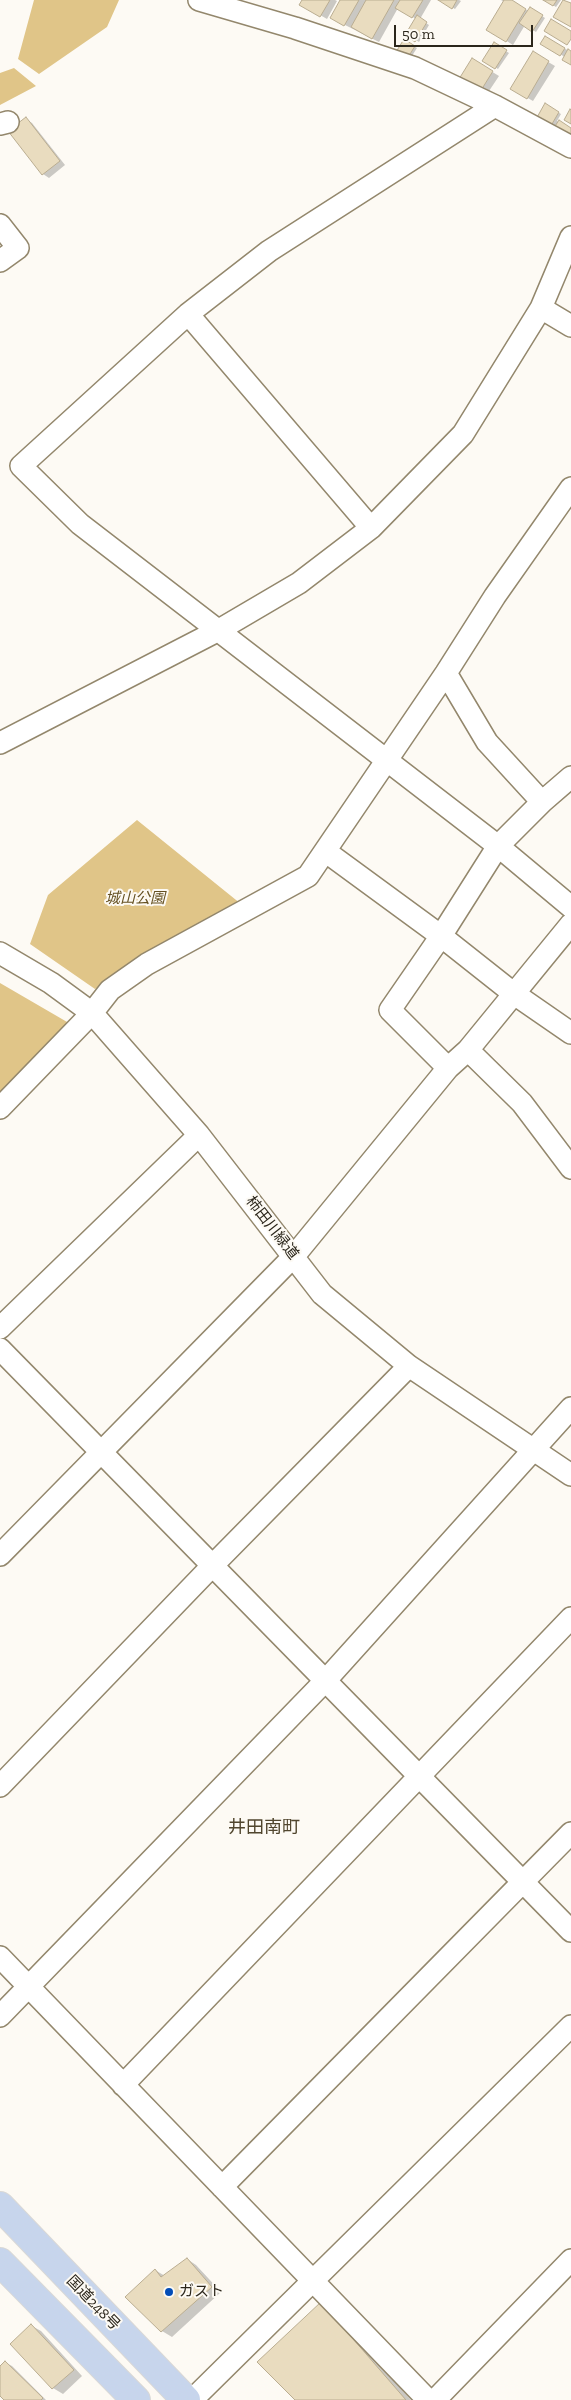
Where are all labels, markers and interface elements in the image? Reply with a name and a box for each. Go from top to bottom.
scale bar [396,15,535,47]
text: 50 m [402,25,435,43]
park label: 城山公園 [105,890,165,908]
street label: 柿田川緑道 [242,1193,302,1263]
district label: 井田南町 [228,1817,300,1839]
street label: 国道248号 [63,2272,123,2334]
place label: ガスト [179,2283,224,2301]
marker: ガスト [163,2286,175,2298]

